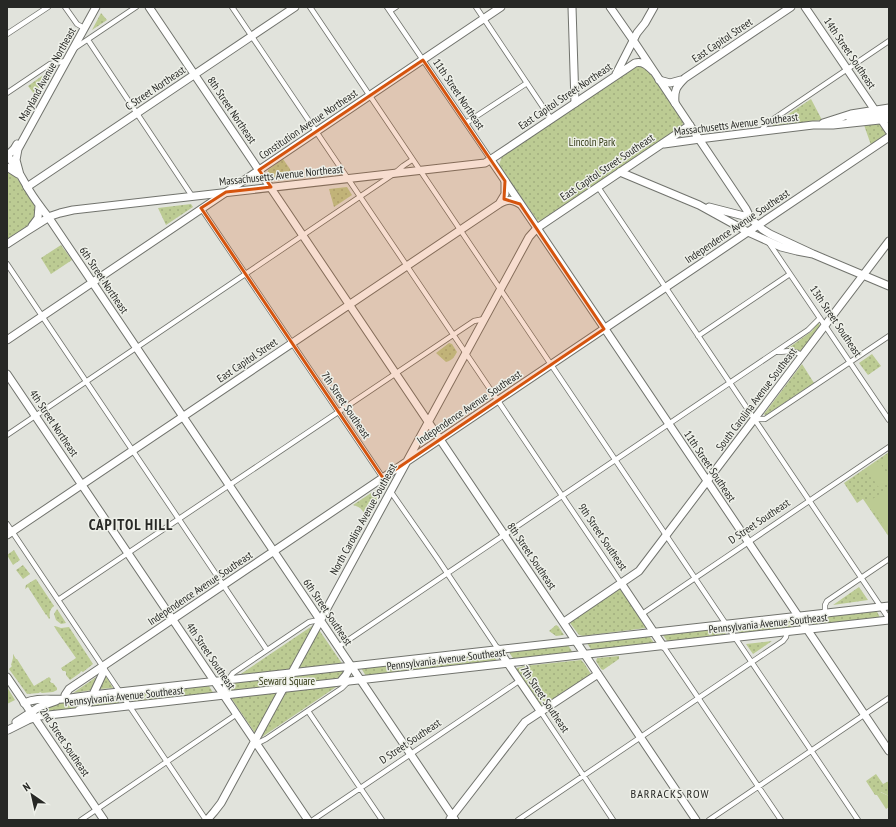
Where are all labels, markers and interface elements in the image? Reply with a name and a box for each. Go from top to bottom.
street label: East Capitol Street [689,15,755,65]
street label: 14th Street Southeast [821,15,879,91]
street label: Maryland Avenue Northeast [15,25,79,123]
street label: 11th Street Northeast [430,56,488,132]
street label: East Capitol Street Northeast [516,59,614,133]
street label: C Street Northeast [122,63,188,113]
street label: 8th Street Northeast [204,74,260,146]
street label: Constitution Avenue Northeast [256,86,360,162]
street label: Massachusetts Avenue Southeast [673,109,799,139]
street label: East Capitol Street Southeast [557,130,657,204]
park label: Lincoln Park [569,135,616,149]
street label: Massachusetts Avenue Northeast [218,162,344,188]
street label: Independence Avenue Southeast [682,186,792,266]
street label: 6th Street Northeast [76,244,132,316]
street label: 13th Street Southeast [807,283,865,359]
street label: East Capitol Street [214,335,280,385]
street label: South Carolina Avenue Southeast [713,345,799,453]
street label: Independence Avenue Southeast [414,367,524,447]
street label: 7th Street Southeast [318,369,374,441]
street label: 4th Street Northeast [26,387,82,459]
street label: 11th Street Southeast [681,428,739,504]
street label: North Carolina Avenue Southeast [326,461,400,577]
street label: D Street Southeast [726,495,792,547]
street label: 9th Street Southeast [575,501,631,573]
district label: CAPITOL HILL [89,515,173,534]
street label: 8th Street Southeast [504,520,560,592]
street label: Independence Avenue Southeast [145,548,255,628]
street label: 6th Street Southeast [300,576,356,648]
street label: Pennsylvania Avenue Southeast [708,610,828,636]
street label: 4th Street Southeast [183,620,239,692]
street label: Pennsylvania Avenue Southeast [386,645,506,673]
street label: 7th Street Southeast [517,663,573,735]
park label: Seward Square [259,674,316,688]
street label: Pennsylvania Avenue Southeast [64,683,184,709]
street label: 2nd Street Southeast [37,705,93,779]
street label: D Street Southeast [377,715,443,767]
north arrow [12,775,52,815]
text: N [20,779,33,794]
district label: BARRACKS ROW [631,786,709,801]

